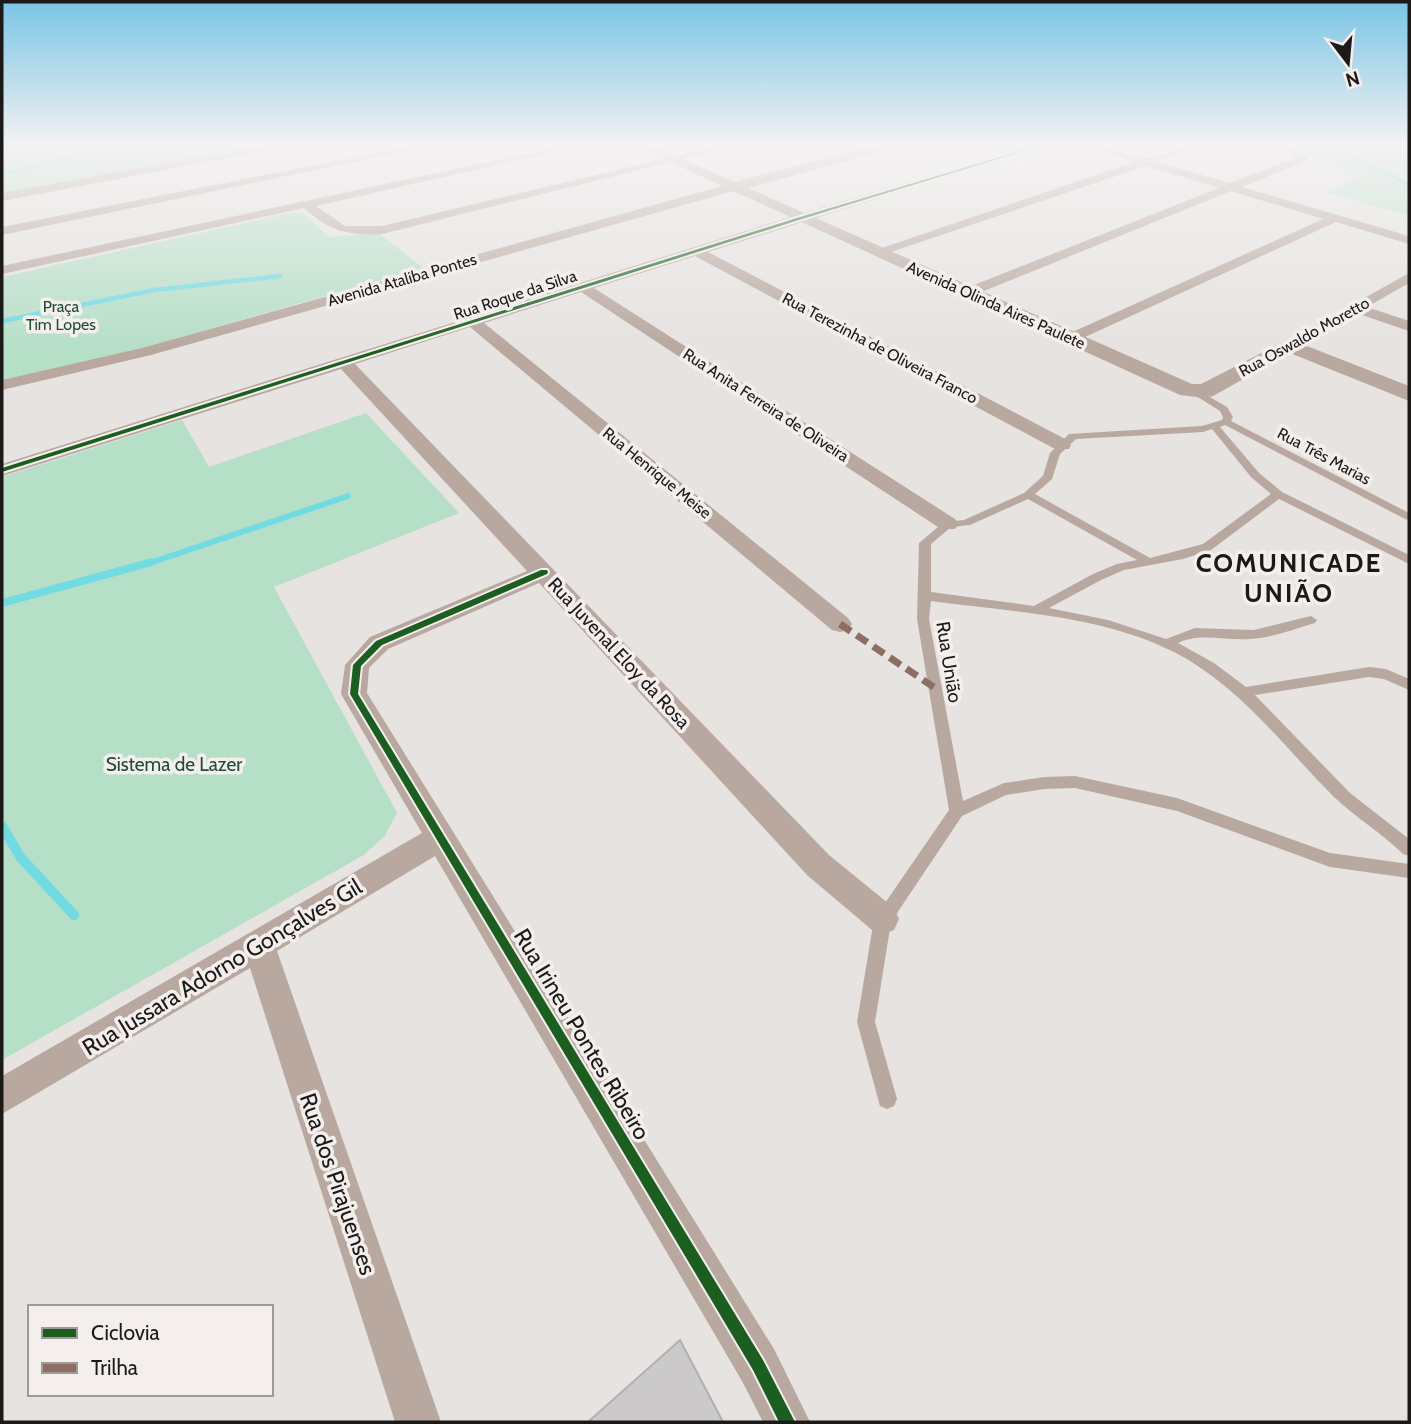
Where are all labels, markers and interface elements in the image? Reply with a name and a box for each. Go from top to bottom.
north arrow [1313,28,1383,98]
text: N [1343,66,1362,92]
street label: Avenida Ataliba Pontes [325,250,479,310]
street label: Avenida Olinda Aires Paulete [904,257,1088,353]
street label: Rua Roque da Silva [451,266,579,324]
street label: Rua Terezinha de Oliveira Franco [779,288,981,408]
street label: Rua Oswaldo Moretto [1235,293,1373,381]
park label: Praça Tim Lopes [26,297,96,334]
street label: Rua Anita Ferreira de Oliveira [680,344,853,466]
street label: Rua Henrique Meise [599,423,715,523]
street label: Rua Três Marias [1274,423,1374,489]
district label: COMUNICADE UNIÃO [1196,547,1382,609]
street label: Rua Juvenal Eloy da Rosa [543,573,695,733]
street label: Rua União [931,620,967,704]
park label: Sistema de Lazer [106,753,242,776]
street label: Rua Jussara Adorno Gonçalves Gil [77,872,367,1062]
street label: Rua Irineu Pontes Ribeiro [508,923,656,1145]
street label: Rua dos Pirajuenses [294,1089,382,1279]
legend [28,1305,273,1396]
text: Ciclovia [91,1320,160,1345]
text: Trilha [91,1355,138,1380]

